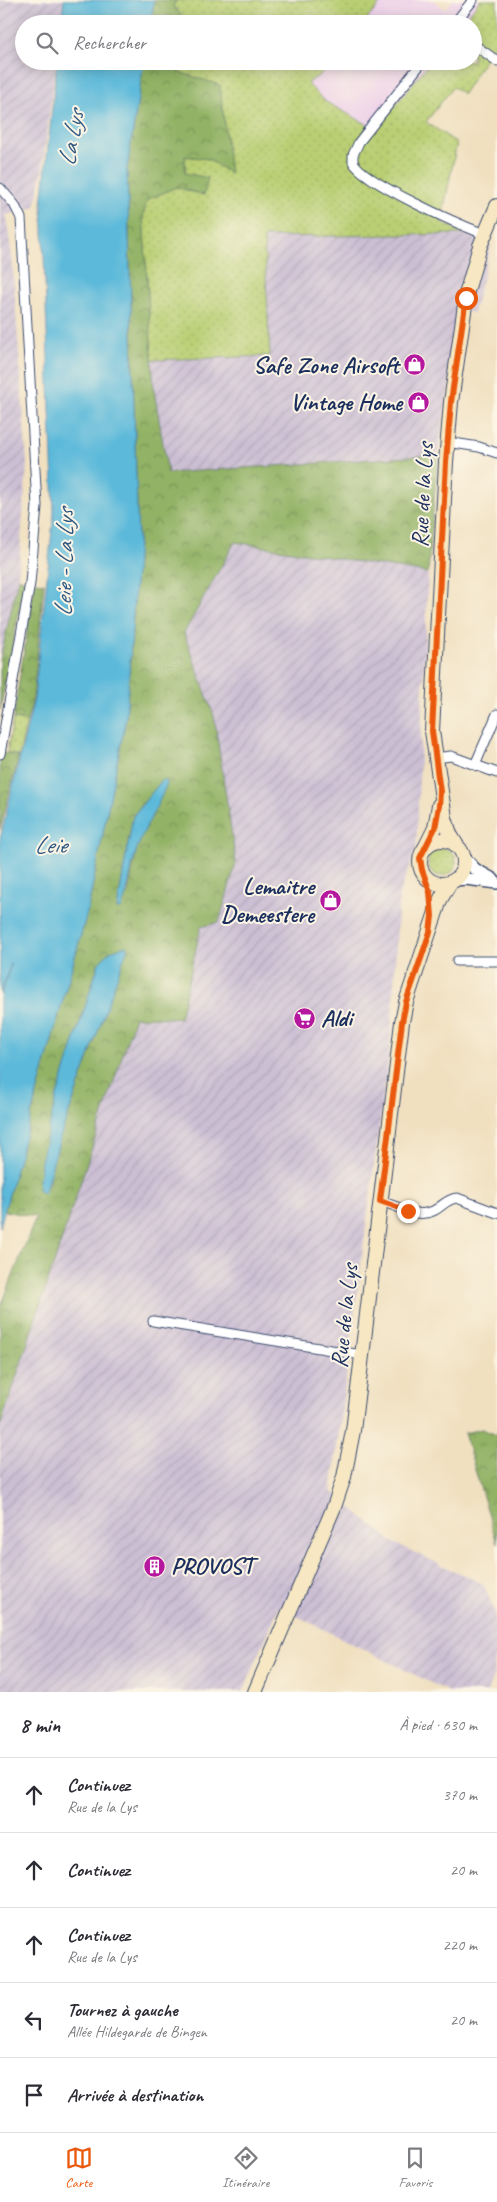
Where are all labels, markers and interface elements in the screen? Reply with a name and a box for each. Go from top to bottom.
search box [15,15,482,70]
icon: search [33,29,61,57]
text: Rechercher [73,31,146,55]
water label: La Lys [50,104,92,168]
route start [455,287,478,310]
place label: Safe Zone Airsoft [253,350,402,380]
shop icon: Safe Zone Airsoft [403,353,427,377]
place label: Vintage Home [290,387,404,417]
shop icon: Vintage Home [406,390,430,414]
street label: Rue de la Lys [404,439,440,548]
water label: Leie - La Lys [47,505,81,617]
water label: Leie [34,829,70,861]
place label: Lemaitre Demeestere [221,871,316,929]
shop icon: Lemaitre Demeestere [318,888,342,912]
place label: Aldi [321,1003,355,1033]
supermarket icon: Aldi [293,1006,317,1030]
route end [397,1200,420,1223]
street label: Rue de la Lys [324,1260,365,1370]
place label: PROVOST [171,1551,259,1581]
building icon: PROVOST [143,1554,167,1578]
text: 8 min [20,1712,60,1738]
text: À pied · 630 m [399,1715,477,1735]
text: Continuez [67,1773,130,1797]
icon: ahead [20,1781,48,1809]
text: 370 m [443,1785,477,1805]
text: Rue de la Lys [67,1797,137,1817]
icon: ahead [20,1856,48,1884]
text: Continuez [67,1858,130,1882]
text: 20 m [450,1860,477,1880]
text: Continuez [67,1923,130,1947]
icon: ahead [20,1931,48,1959]
text: 220 m [443,1935,477,1955]
text: Rue de la Lys [67,1947,137,1967]
text: Tournez à gauche [67,1998,178,2022]
icon: left [20,2006,48,2034]
text: 20 m [450,2010,477,2030]
text: Allée Hildegarde de Bingen [67,2022,207,2042]
icon: arrive [20,2081,48,2109]
text: Arrivée à destination [67,2083,203,2107]
tab: Carte [65,2144,93,2191]
tab: Itinéraire [222,2144,269,2191]
tab: Favoris [399,2144,432,2191]

